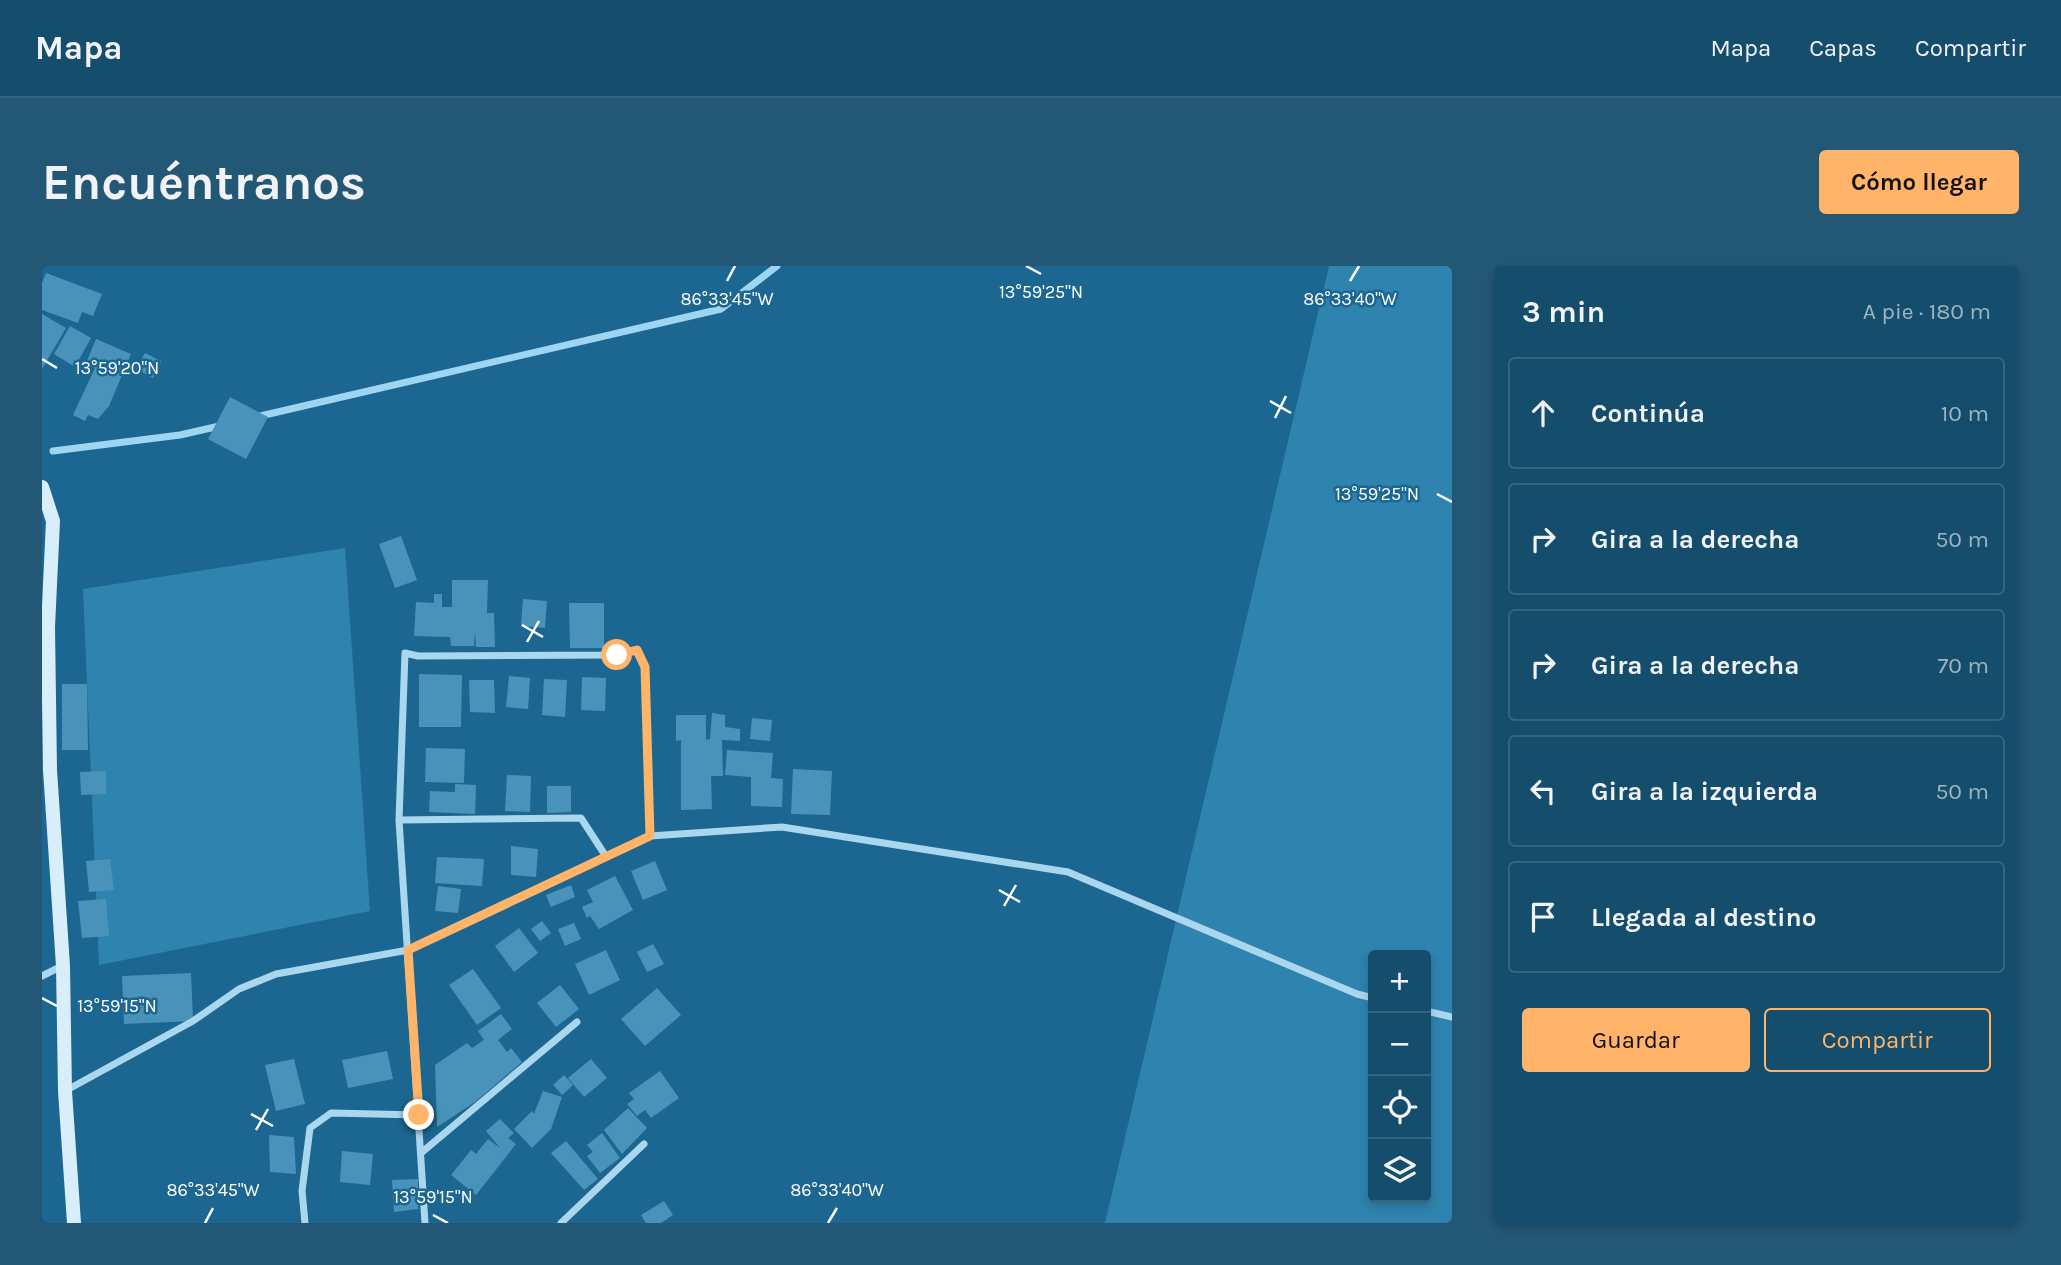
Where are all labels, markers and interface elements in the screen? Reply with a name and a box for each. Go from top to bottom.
text: Mapa [35,29,123,67]
text: Mapa [1710,34,1771,62]
text: Capas [1809,34,1877,62]
text: Compartir [1915,34,2026,62]
button: Cómo llegar [1819,150,2019,214]
text: Encuéntranos [42,154,366,211]
text: 13°59'25"N [999,281,1083,303]
text: 86°33'45"W [681,288,773,310]
text: 86°33'40"W [1303,288,1397,310]
text: 3 min [1522,294,1605,330]
text: A pie · 180 m [1863,298,1991,325]
text: 13°59'20"N [75,357,159,379]
icon: ahead [1524,394,1562,432]
text: Continúa [1591,398,1705,429]
text: 10 m [1941,400,1989,427]
text: 13°59'25"N [1335,483,1419,505]
icon: right [1524,520,1562,558]
text: Gira a la derecha [1591,524,1800,555]
text: 50 m [1935,526,1989,553]
route start [601,639,632,670]
icon: right [1524,646,1562,684]
text: Gira a la derecha [1591,650,1800,681]
text: 70 m [1938,652,1989,679]
icon: left [1524,772,1562,810]
text: Gira a la izquierda [1591,776,1818,807]
text: 50 m [1935,778,1989,805]
icon: arrive [1524,898,1562,936]
text: Llegada al destino [1591,902,1817,933]
map controls [1368,950,1431,1202]
button: + [1368,950,1431,1013]
text: 13°59'15"N [77,995,157,1017]
button: Guardar [1522,1008,1750,1072]
button: Compartir [1764,1008,1991,1072]
button: − [1368,1013,1431,1076]
button: locate [1368,1076,1431,1139]
route end [403,1099,434,1130]
button: layers [1368,1139,1431,1202]
text: 86°33'45"W [167,1179,259,1201]
text: 86°33'40"W [790,1179,884,1201]
text: 13°59'15"N [393,1186,473,1208]

